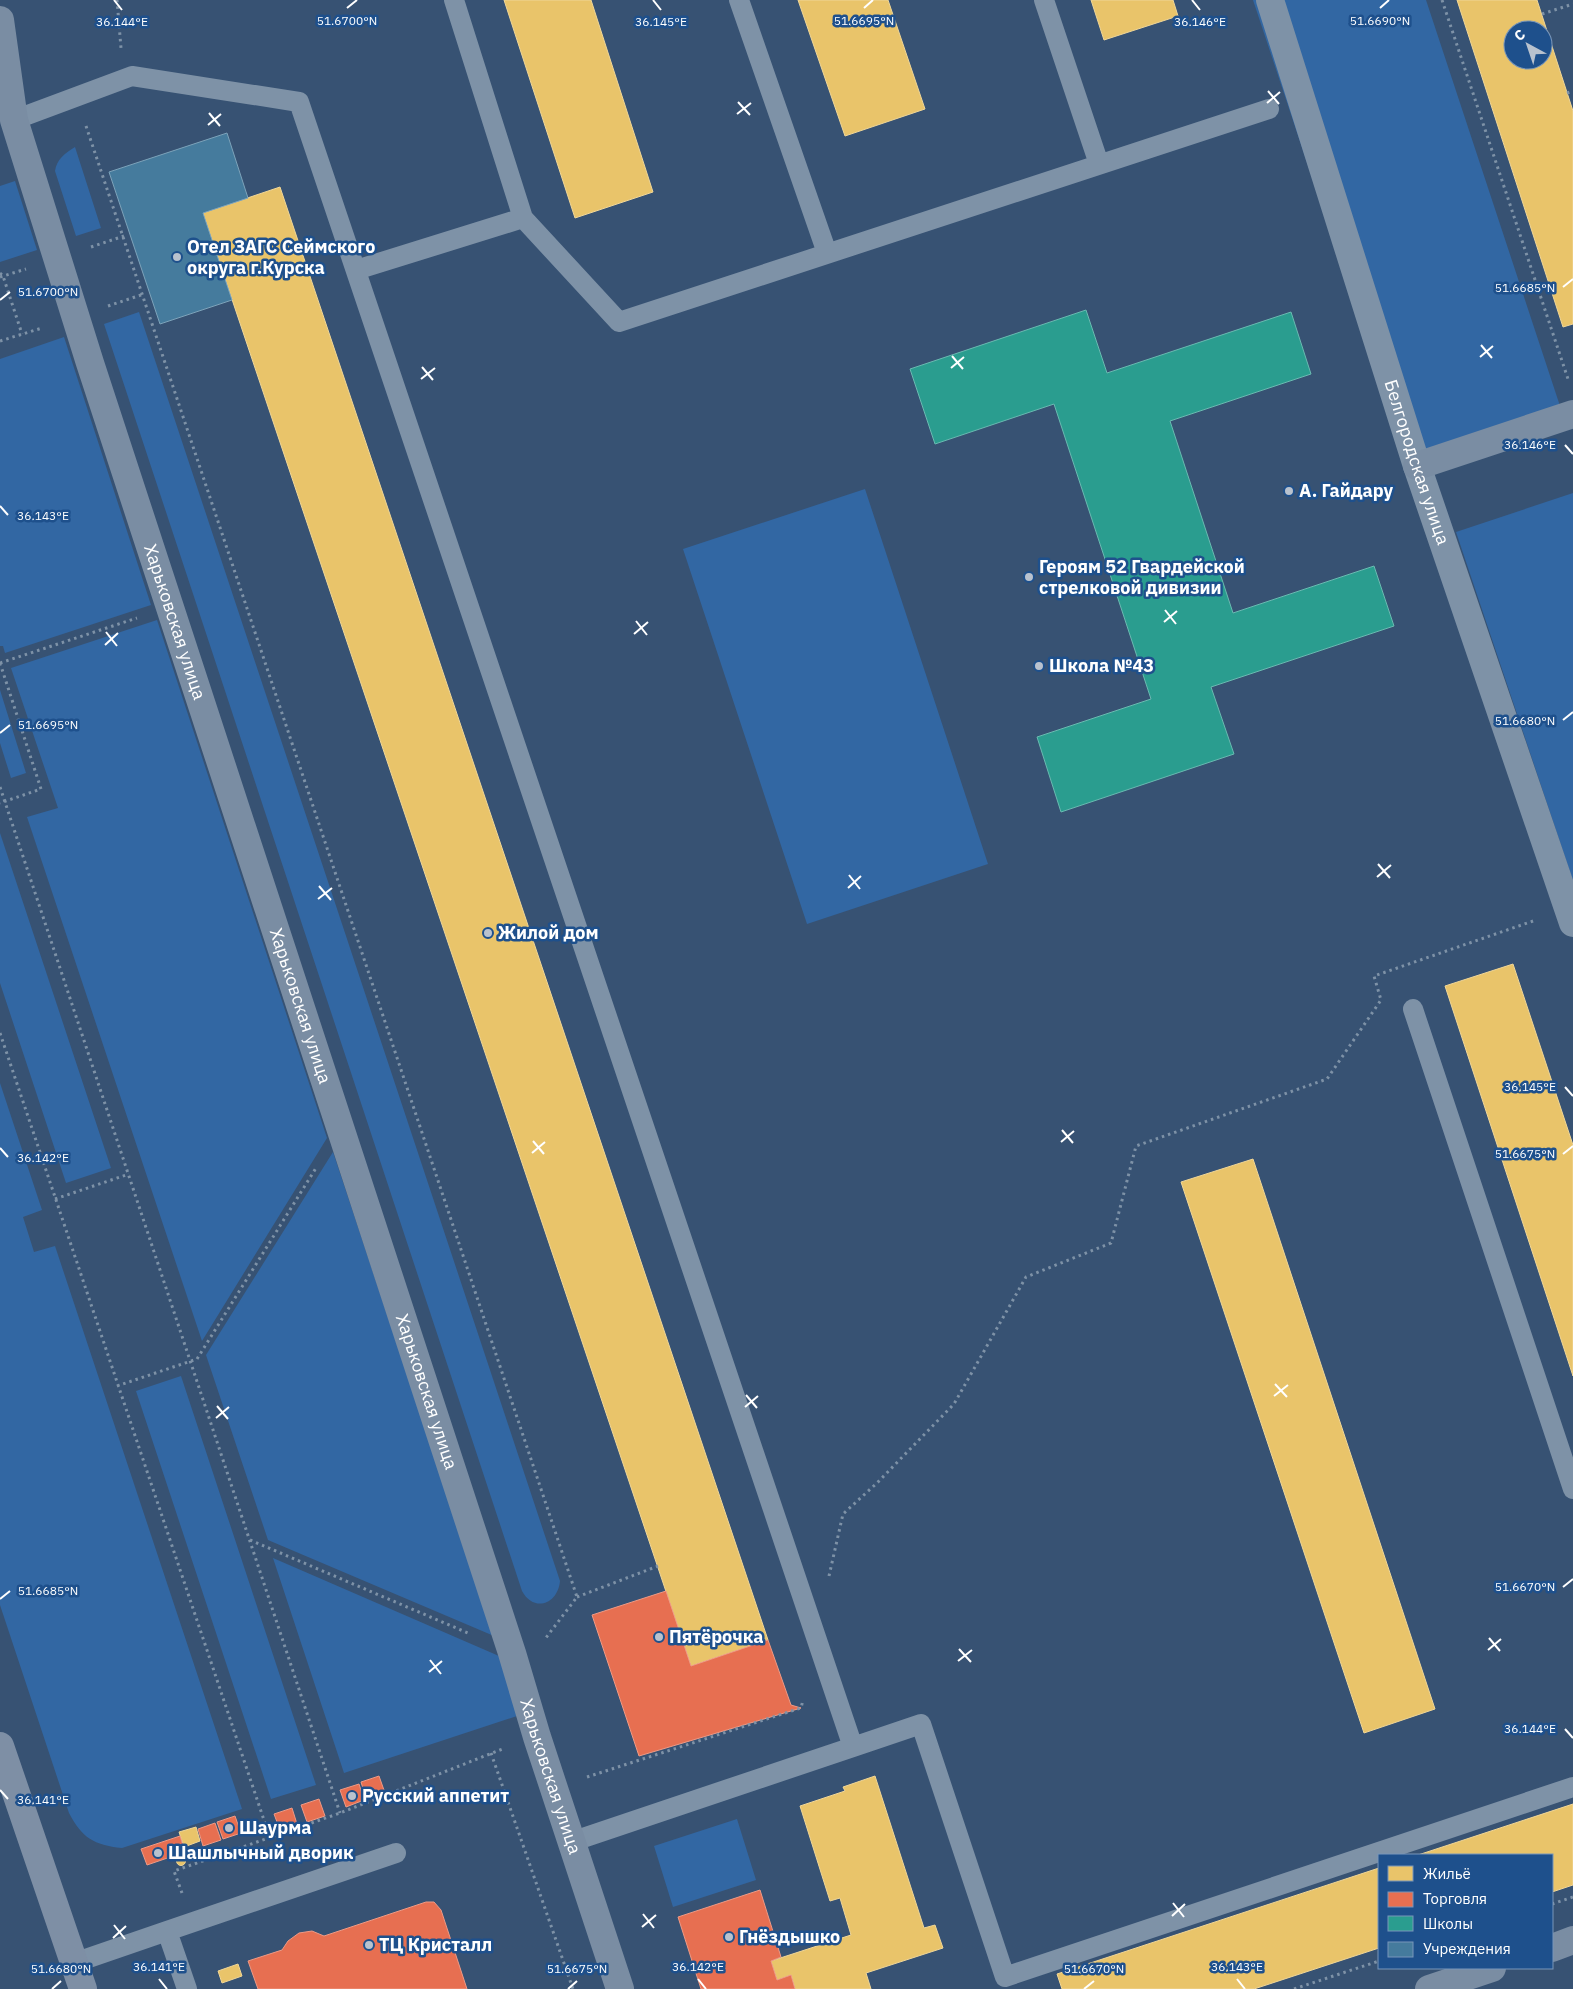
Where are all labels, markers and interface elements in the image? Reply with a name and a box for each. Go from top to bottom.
text: 51.6700°N [317,13,377,28]
text: 51.6695°N [834,13,894,28]
text: 51.6690°N [1350,13,1410,28]
text: 36.144°E [96,14,148,29]
text: 36.145°E [635,14,687,29]
text: 36.146°E [1174,14,1226,29]
north arrow [1503,20,1553,70]
text: С [1510,25,1529,45]
place label: Отел ЗАГС Сеймского округа г.Курска [187,235,375,279]
marker: Отел ЗАГС Сеймского округа г.Курска [171,251,183,263]
text: 51.6685°N [1495,280,1555,295]
text: 51.6700°N [18,284,78,299]
street label: Белгородская улица [1379,377,1455,548]
text: 36.146°E [1504,437,1556,452]
place label: А. Гайдару [1299,479,1394,502]
marker: А. Гайдару [1283,485,1295,497]
text: 36.143°E [17,508,69,523]
street label: Харьковская улица [139,541,211,703]
place label: Героям 52 Гвардейской стрелковой дивизии [1039,555,1245,599]
marker: Героям 52 Гвардейской стрелковой дивизии [1023,571,1035,583]
place label: Школа №43 [1049,654,1154,677]
marker: Школа №43 [1033,660,1045,672]
text: 51.6680°N [1495,713,1555,728]
text: 51.6695°N [18,717,78,732]
place label: Жилой дом [498,921,599,944]
street label: Харьковская улица [265,925,337,1087]
marker: Жилой дом [482,927,494,939]
text: 36.145°E [1504,1079,1556,1094]
text: 51.6675°N [1495,1146,1555,1161]
text: 36.142°E [17,1150,69,1165]
street label: Харьковская улица [391,1311,463,1473]
text: 51.6670°N [1495,1579,1555,1594]
text: 51.6685°N [18,1583,78,1598]
place label: Пятёрочка [669,1625,763,1648]
marker: Пятёрочка [653,1631,665,1643]
street label: Харьковская улица [515,1696,587,1857]
text: 36.144°E [1504,1721,1556,1736]
place label: Русский аппетит [362,1784,509,1807]
marker: Русский аппетит [346,1790,358,1802]
text: 36.141°E [17,1792,69,1807]
place label: Шаурма [239,1816,312,1839]
marker: Шаурма [223,1822,235,1834]
place label: Шашлычный дворик [168,1841,354,1864]
marker: Шашлычный дворик [152,1847,164,1859]
legend [1378,1854,1553,1969]
text: Жильё [1423,1864,1471,1883]
text: Торговля [1423,1889,1487,1908]
text: Школы [1423,1914,1473,1933]
place label: Гнёздышко [739,1925,840,1948]
marker: Гнёздышко [723,1931,735,1943]
place label: ТЦ Кристалл [379,1933,492,1956]
marker: ТЦ Кристалл [363,1939,375,1951]
text: Учреждения [1423,1939,1511,1958]
text: 36.141°E [133,1959,185,1974]
text: 36.142°E [672,1959,724,1974]
text: 36.143°E [1211,1959,1263,1974]
text: 51.6680°N [31,1961,91,1976]
text: 51.6675°N [547,1961,607,1976]
text: 51.6670°N [1064,1961,1124,1976]

